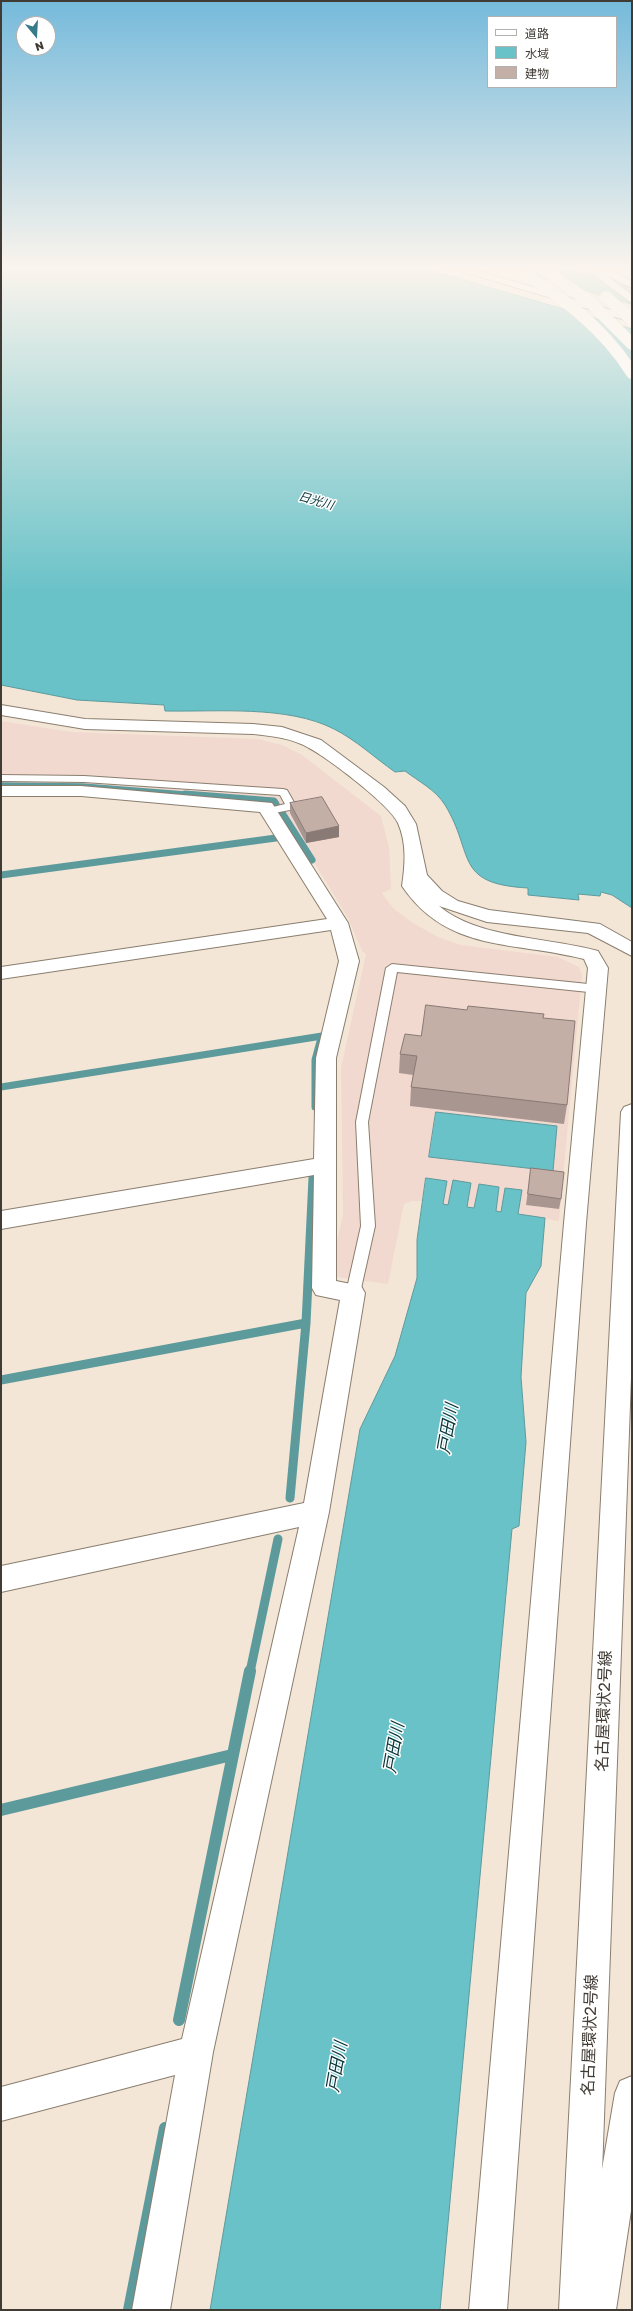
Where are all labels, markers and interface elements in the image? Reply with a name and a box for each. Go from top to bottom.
north arrow [16,16,56,56]
legend [487,16,617,88]
text: 道路 [525,26,549,41]
text: N [34,39,46,54]
text: 水域 [525,46,549,61]
text: 建物 [525,66,549,81]
water label: 日光川 [297,489,335,513]
water label: 戸田川 [434,1402,462,1456]
street label: 名古屋環状2号線 [592,1650,616,1772]
water label: 戸田川 [380,1721,408,1775]
street label: 名古屋環状2号線 [578,1974,602,2096]
water label: 戸田川 [323,2040,351,2094]

